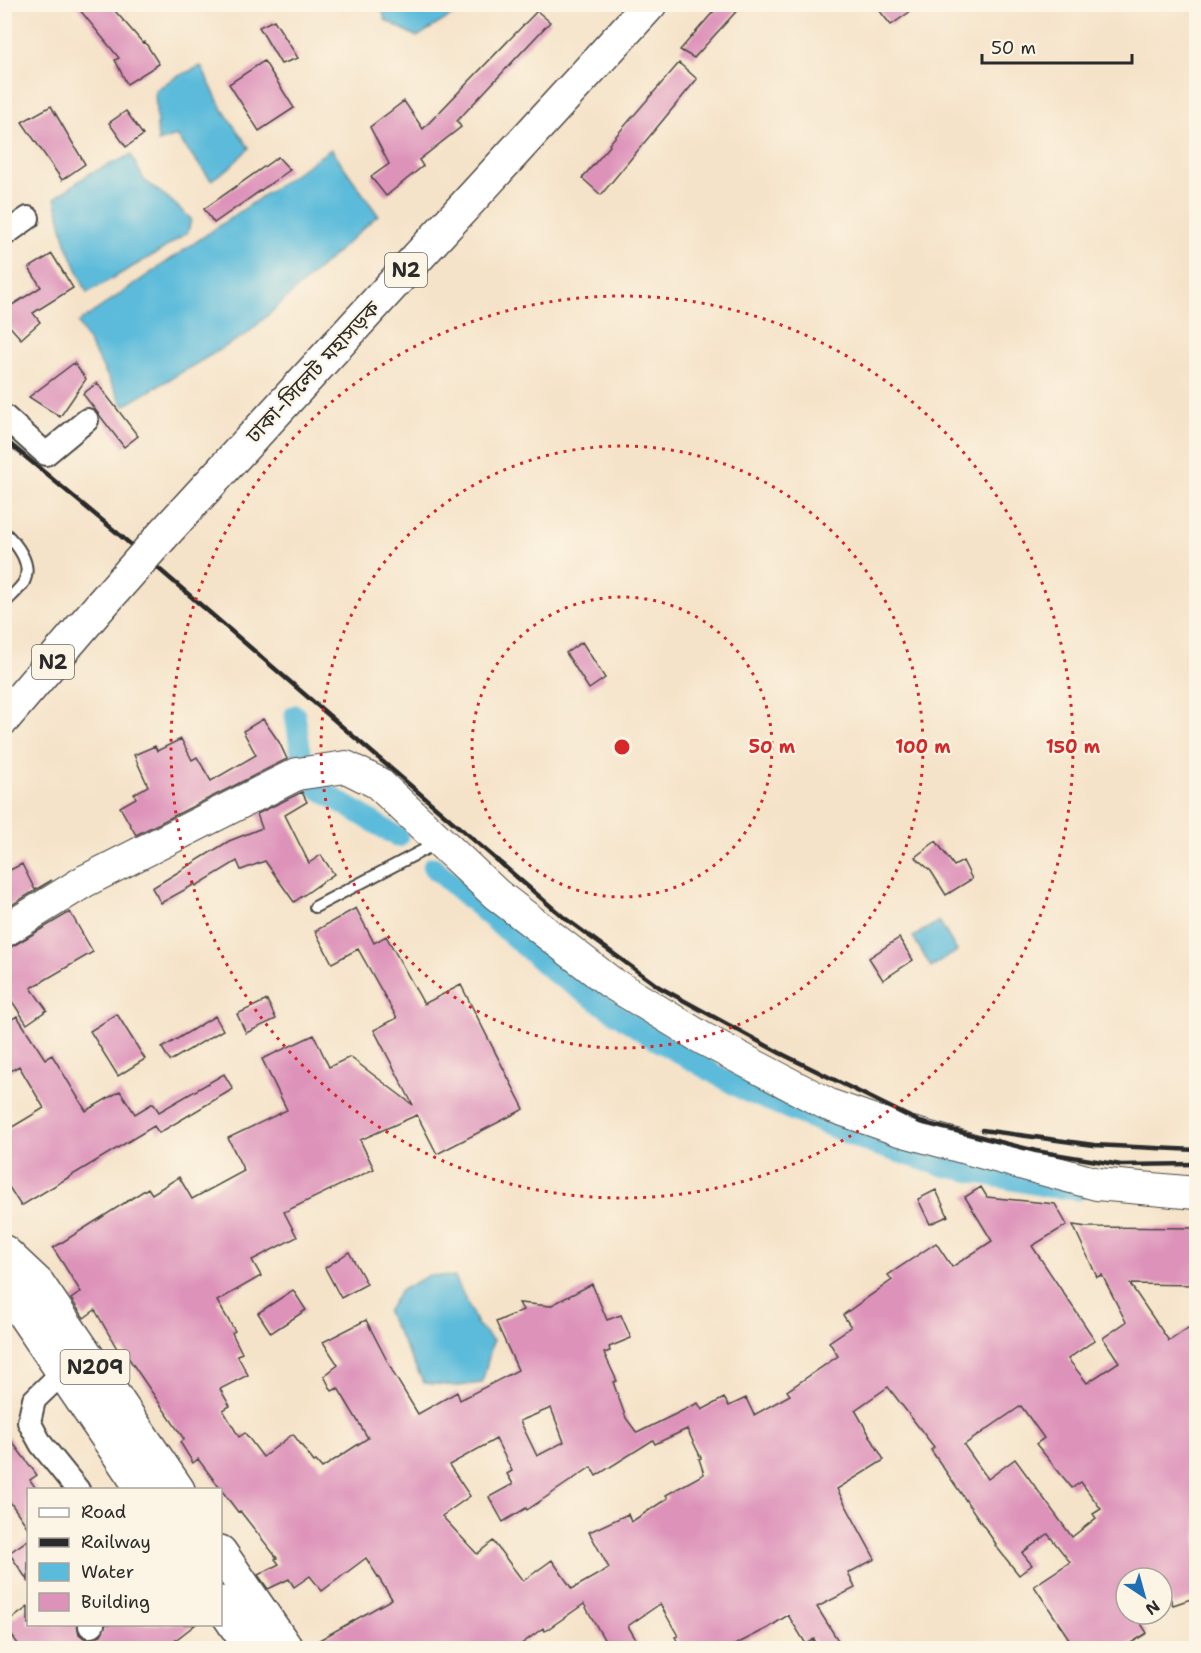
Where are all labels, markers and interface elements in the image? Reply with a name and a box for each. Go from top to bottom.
scale bar [982,27,1132,65]
text: 50 m [991,36,1036,60]
road number: N2 [385,253,427,287]
street label: ঢাকা-সিলেট মহাসড়ক [239,294,387,450]
road number: N2 [32,645,74,679]
text: 50 m [749,735,796,759]
text: 100 m [895,735,951,759]
text: 150 m [1046,735,1101,759]
centre of rings [612,737,632,757]
road number: N209 [60,1350,130,1384]
legend [27,1488,222,1626]
text: Road [81,1500,126,1524]
text: Railway [81,1530,151,1554]
text: Water [81,1560,134,1584]
north arrow [1114,1566,1174,1626]
text: Building [81,1590,150,1614]
text: N [1141,1596,1164,1620]

